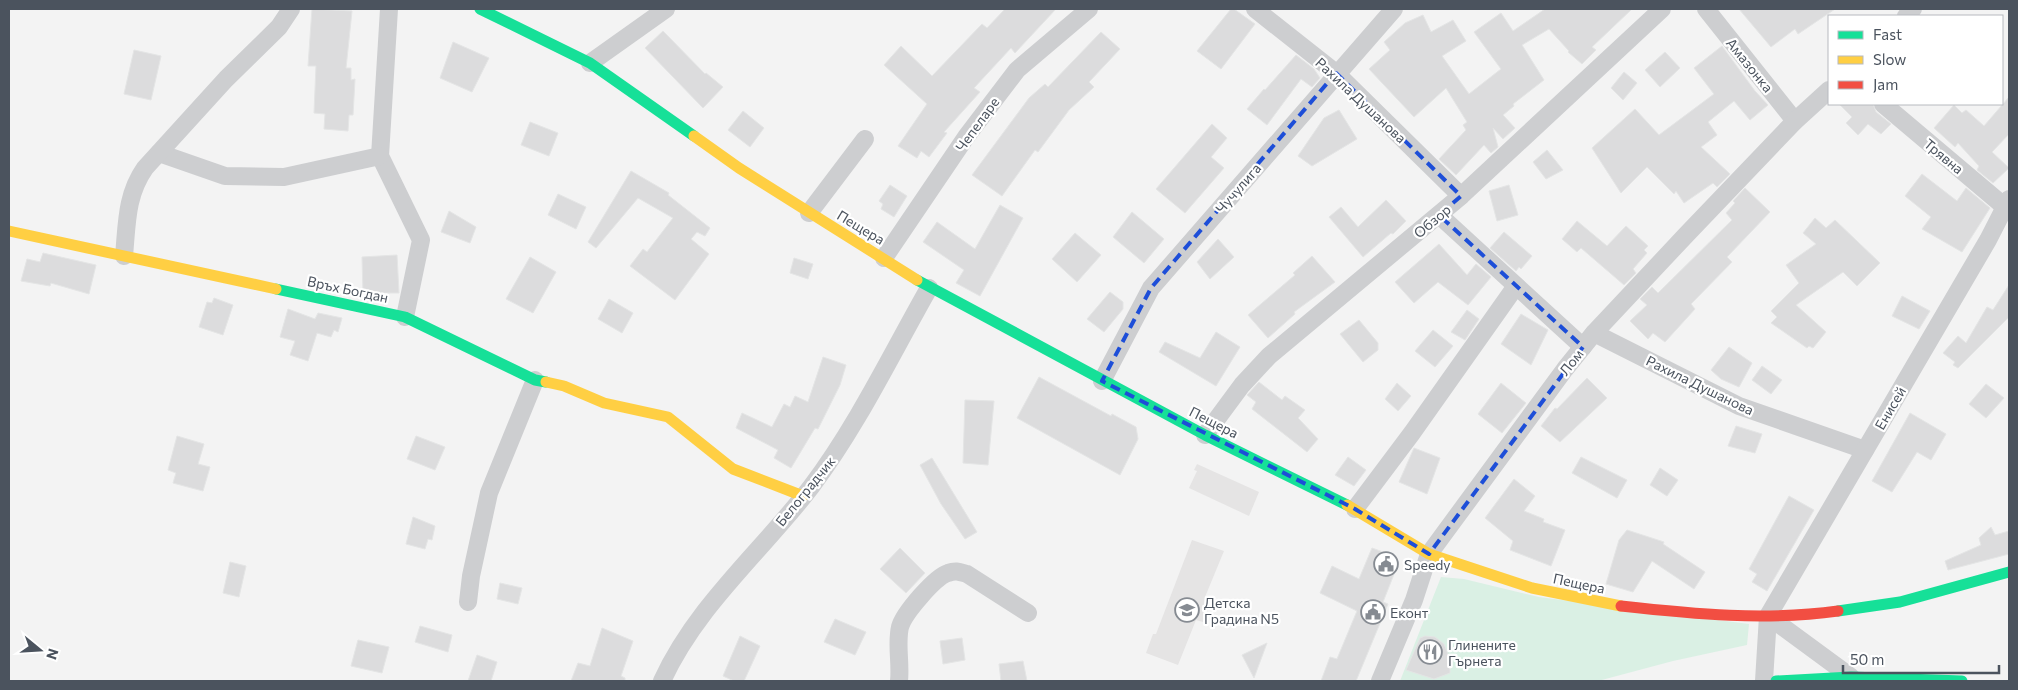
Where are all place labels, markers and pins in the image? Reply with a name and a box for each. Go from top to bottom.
public building icon: Speedy [1373,551,1399,577]
place label: Speedy [1404,556,1451,573]
place label: Детска Градина N5 [1204,594,1279,627]
school or university icon: Детска Градина N5 [1174,597,1200,623]
public building icon: Еконт [1360,599,1386,625]
place label: Еконт [1390,604,1429,621]
place label: Глинените Гърнета [1448,636,1516,669]
restaurant icon: Глинените Гърнета [1417,639,1443,665]

